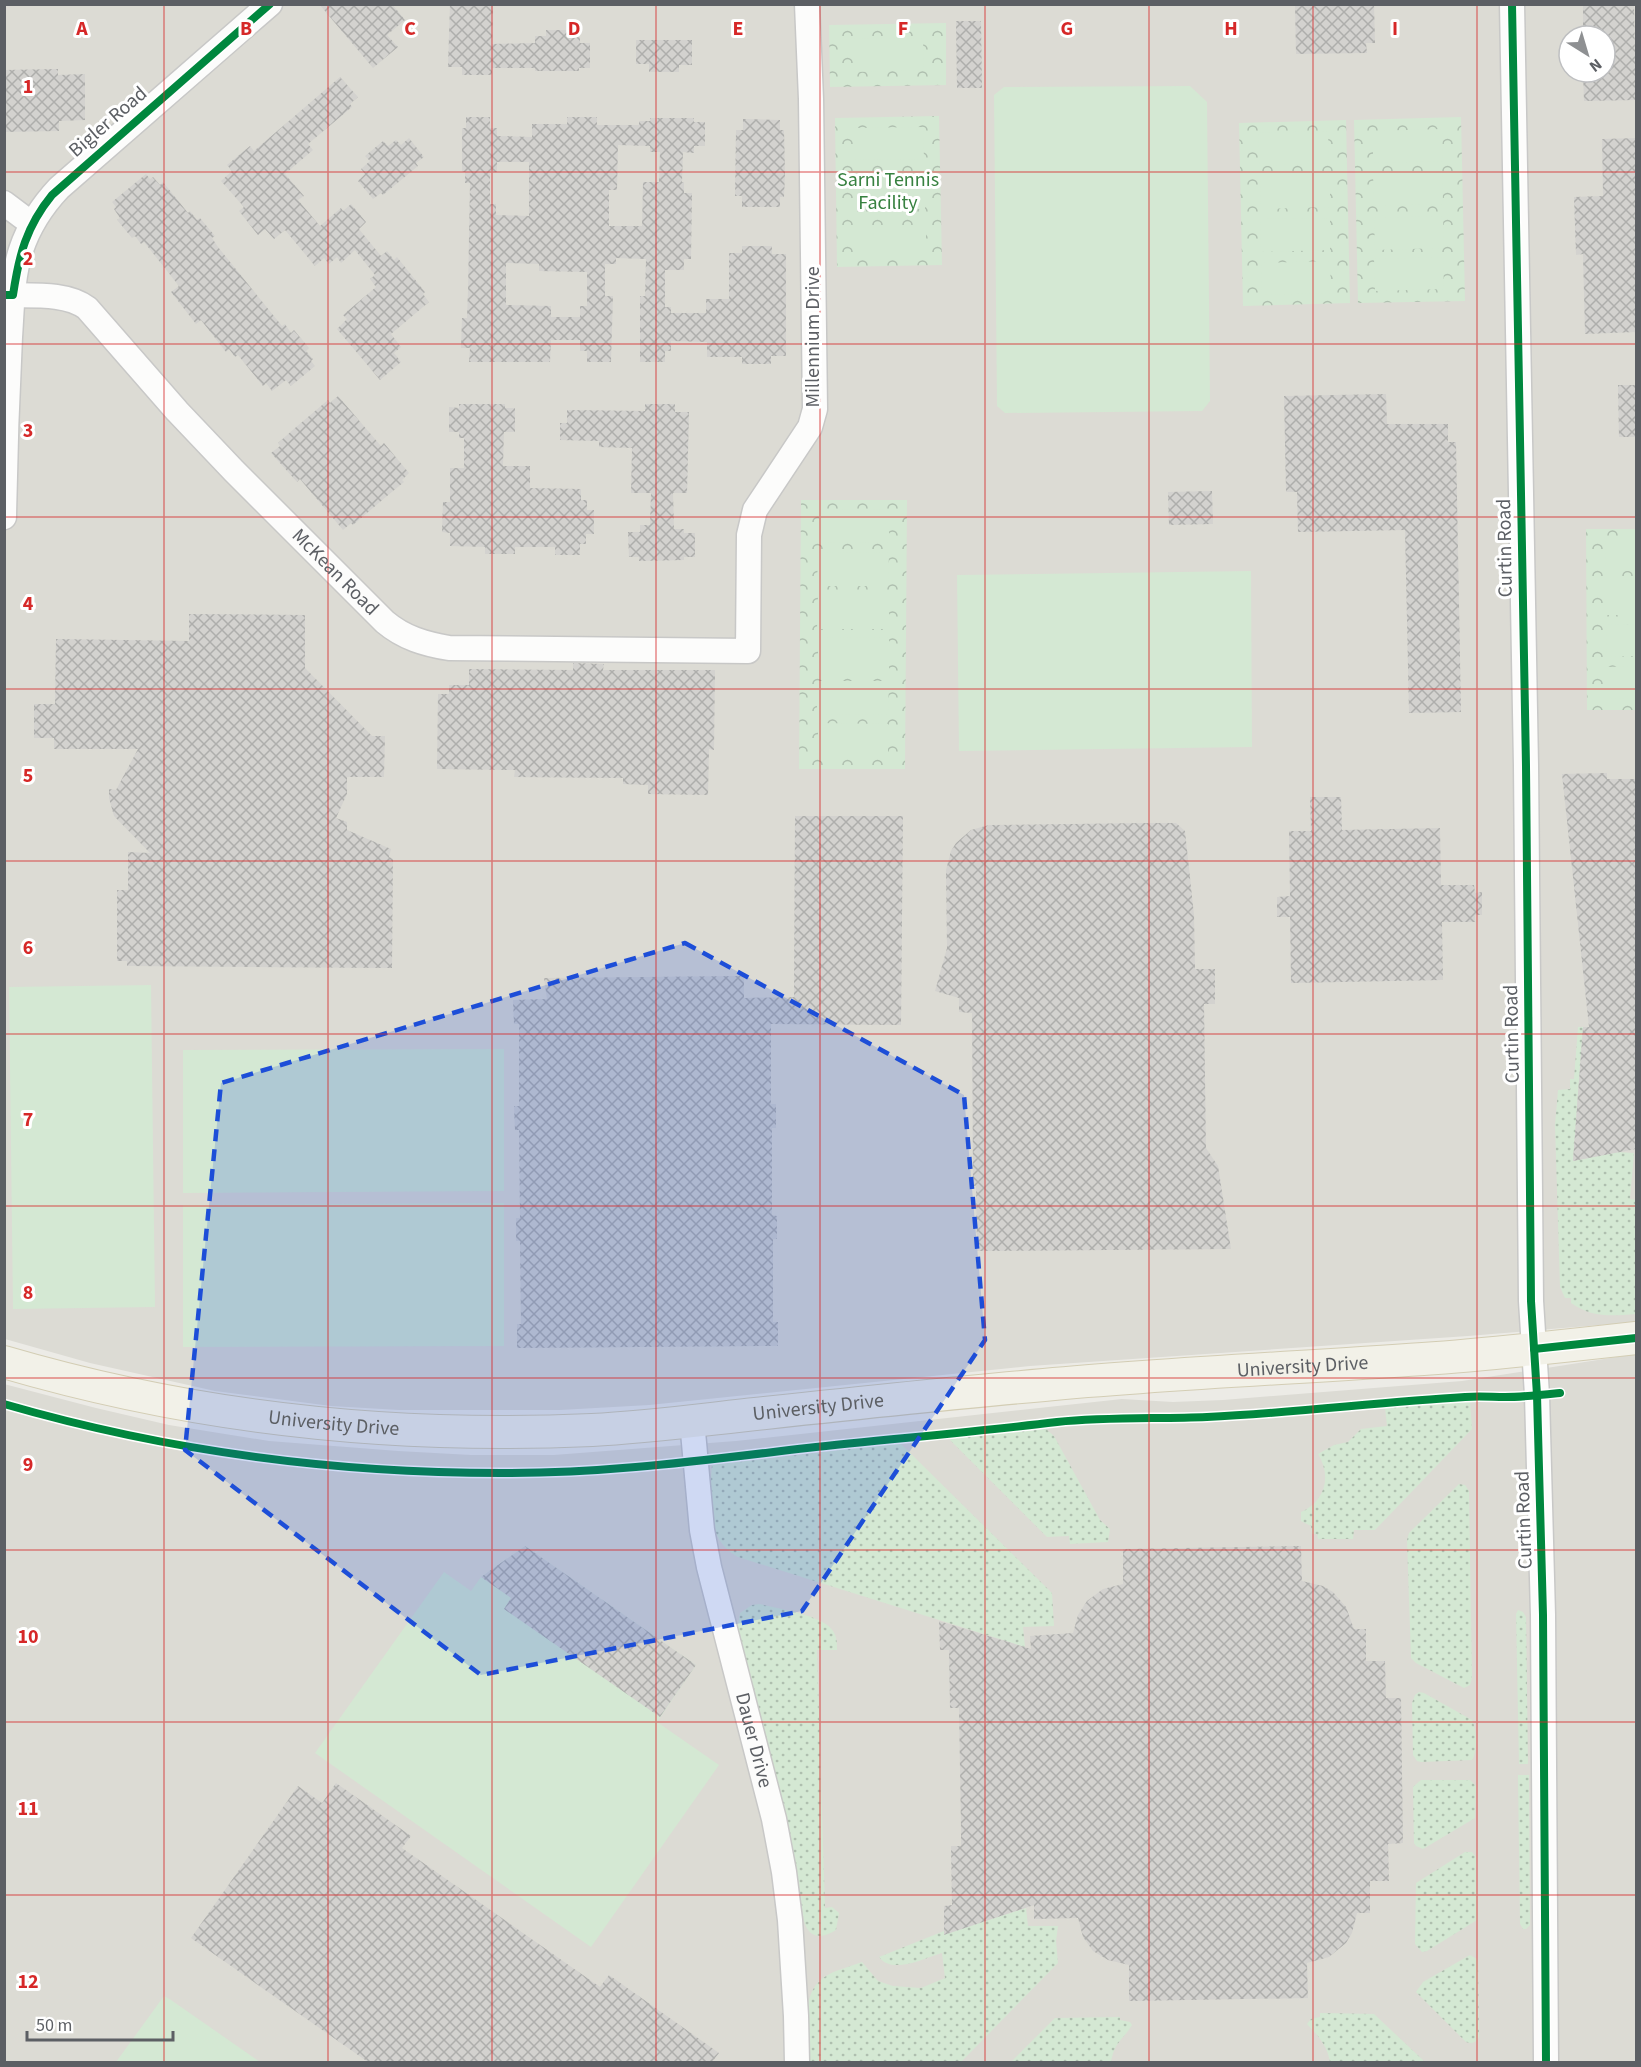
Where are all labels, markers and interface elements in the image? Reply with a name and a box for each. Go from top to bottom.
text: A [75,15,88,43]
text: B [240,15,252,43]
text: C [404,15,416,43]
text: D [568,15,580,43]
text: E [733,15,743,43]
text: F [898,15,908,43]
text: G [1061,15,1073,43]
text: H [1224,15,1238,43]
text: I [1392,15,1398,43]
north arrow [1557,24,1617,84]
text: N [1585,53,1606,77]
text: 1 [23,73,33,101]
street label: Bigler Road [63,80,153,164]
park label: Sarni Tennis Facility [837,166,939,217]
text: 2 [23,245,33,273]
street label: Millennium Drive [799,266,827,408]
text: 3 [23,417,33,445]
street label: Curtin Road [1490,498,1520,598]
street label: McKean Road [285,522,385,622]
text: 4 [23,590,34,618]
text: 5 [23,762,33,790]
text: 6 [23,934,33,962]
street label: Curtin Road [1497,984,1527,1084]
text: 7 [23,1106,33,1134]
text: 8 [23,1279,33,1307]
street label: University Drive [1236,1349,1369,1385]
street label: University Drive [751,1386,885,1428]
street label: University Drive [266,1403,400,1443]
text: 9 [23,1451,33,1479]
street label: Curtin Road [1508,1470,1540,1570]
text: 10 [17,1623,39,1651]
street label: Dauer Drive [728,1689,779,1791]
text: 11 [17,1795,39,1823]
text: 12 [17,1968,39,1996]
scale bar [27,2004,172,2042]
text: 50 m [36,2013,72,2038]

